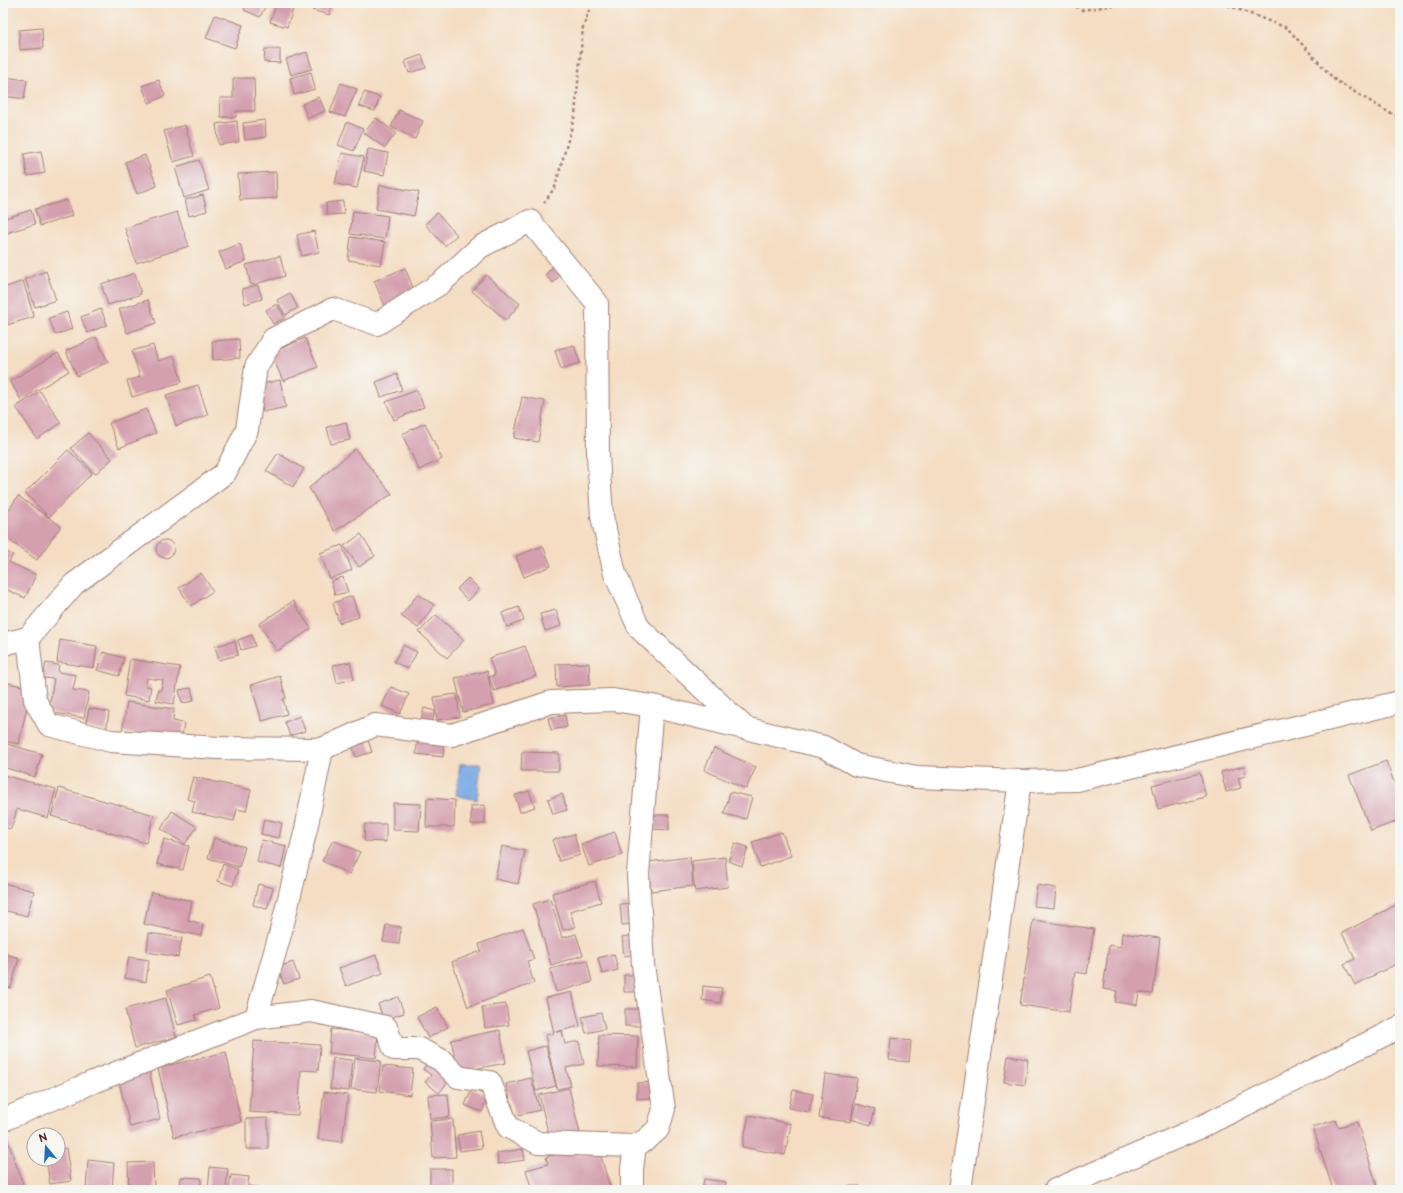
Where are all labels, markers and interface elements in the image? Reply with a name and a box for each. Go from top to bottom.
north arrow [26,1127,66,1167]
text: N [37,1131,49,1145]

